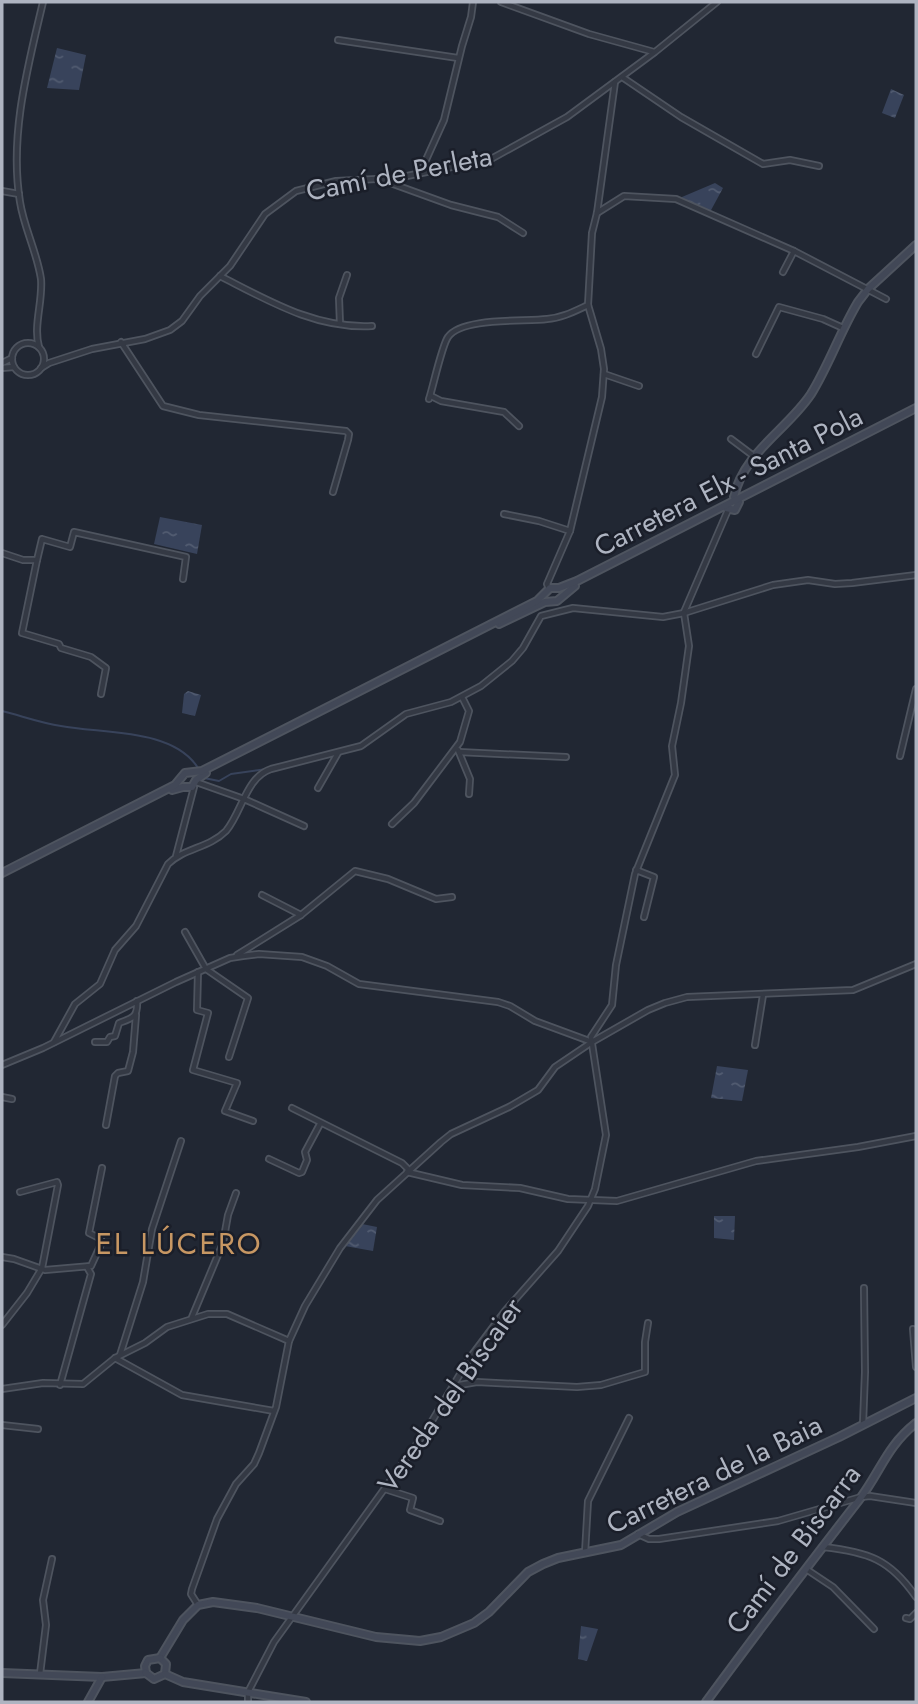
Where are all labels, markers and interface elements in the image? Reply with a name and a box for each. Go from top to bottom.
street label: Camí de Perleta [303,135,496,212]
street label: Carretera Elx - Santa Pola [587,396,870,567]
district label: EL LÚCERO [96,1222,262,1265]
street label: Vereda del Biscaier [368,1289,533,1501]
street label: Carretera de la Baia [599,1404,829,1544]
street label: Camí de Biscarra [716,1456,871,1643]

